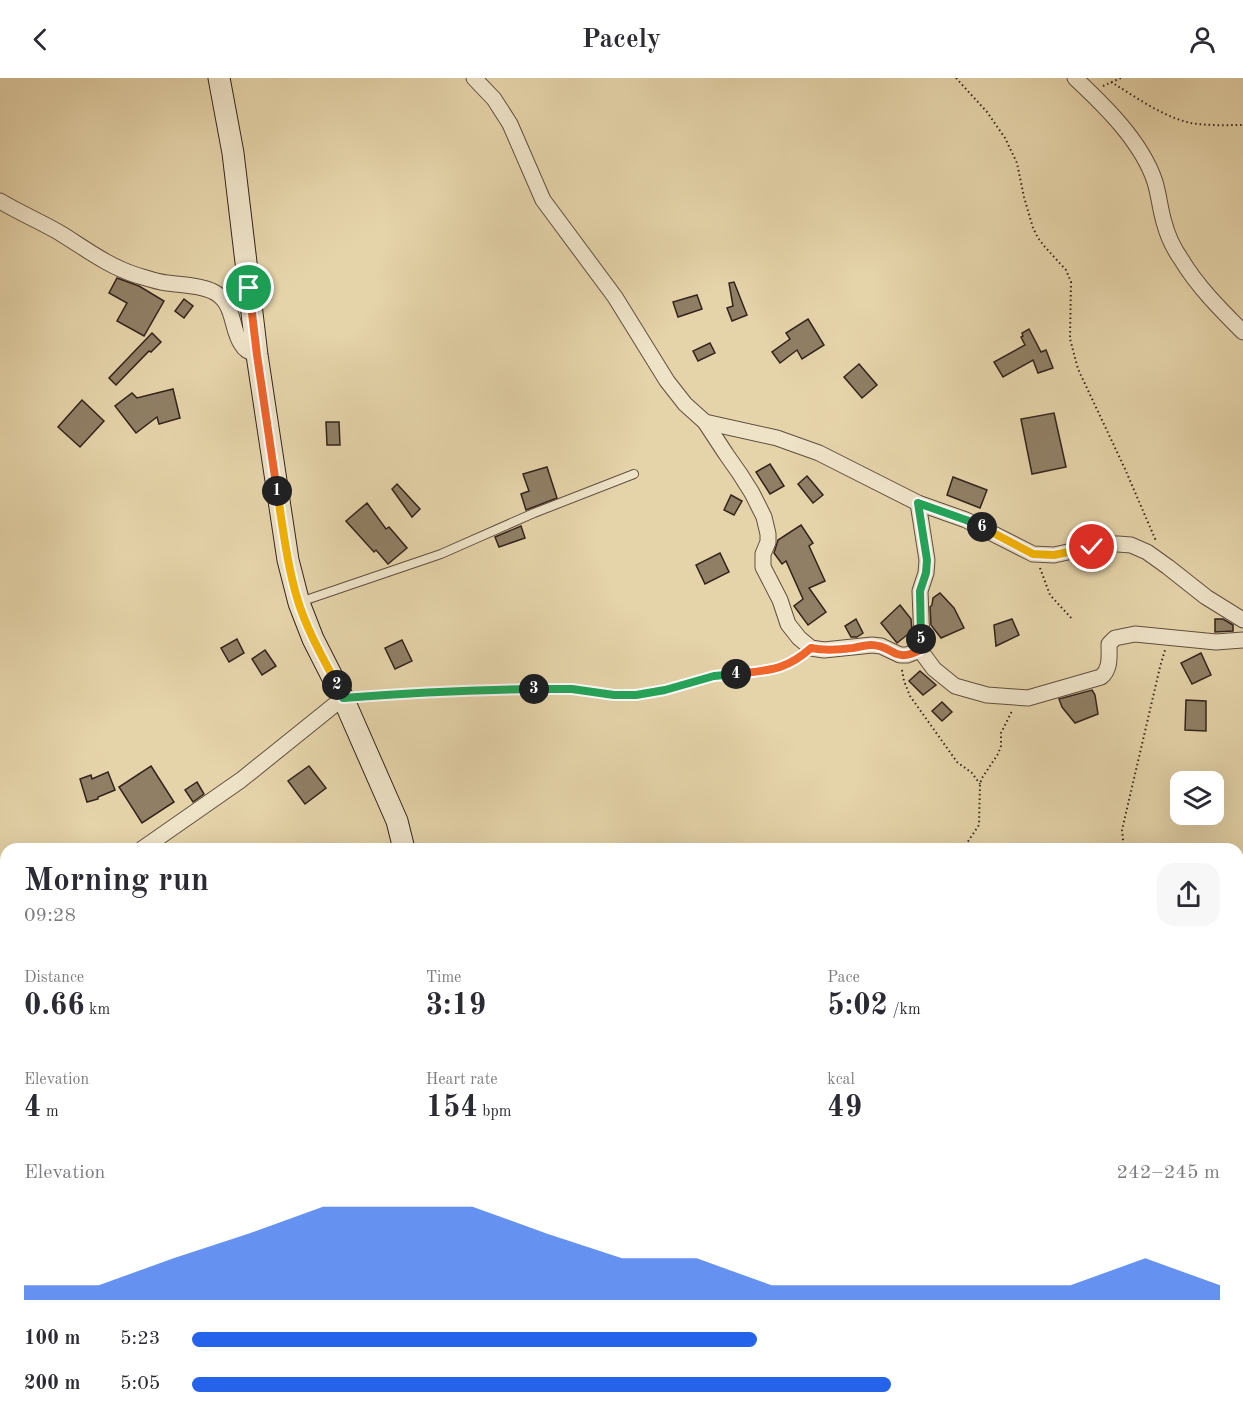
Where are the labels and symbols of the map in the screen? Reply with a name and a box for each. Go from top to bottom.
pin [223,262,274,313]
pin: 1 [262,476,292,506]
pin: 6 [967,512,997,542]
pin [1066,521,1117,572]
pin: 5 [906,624,936,654]
pin: 4 [721,659,751,689]
pin: 2 [322,670,352,700]
pin: 3 [519,674,549,704]

